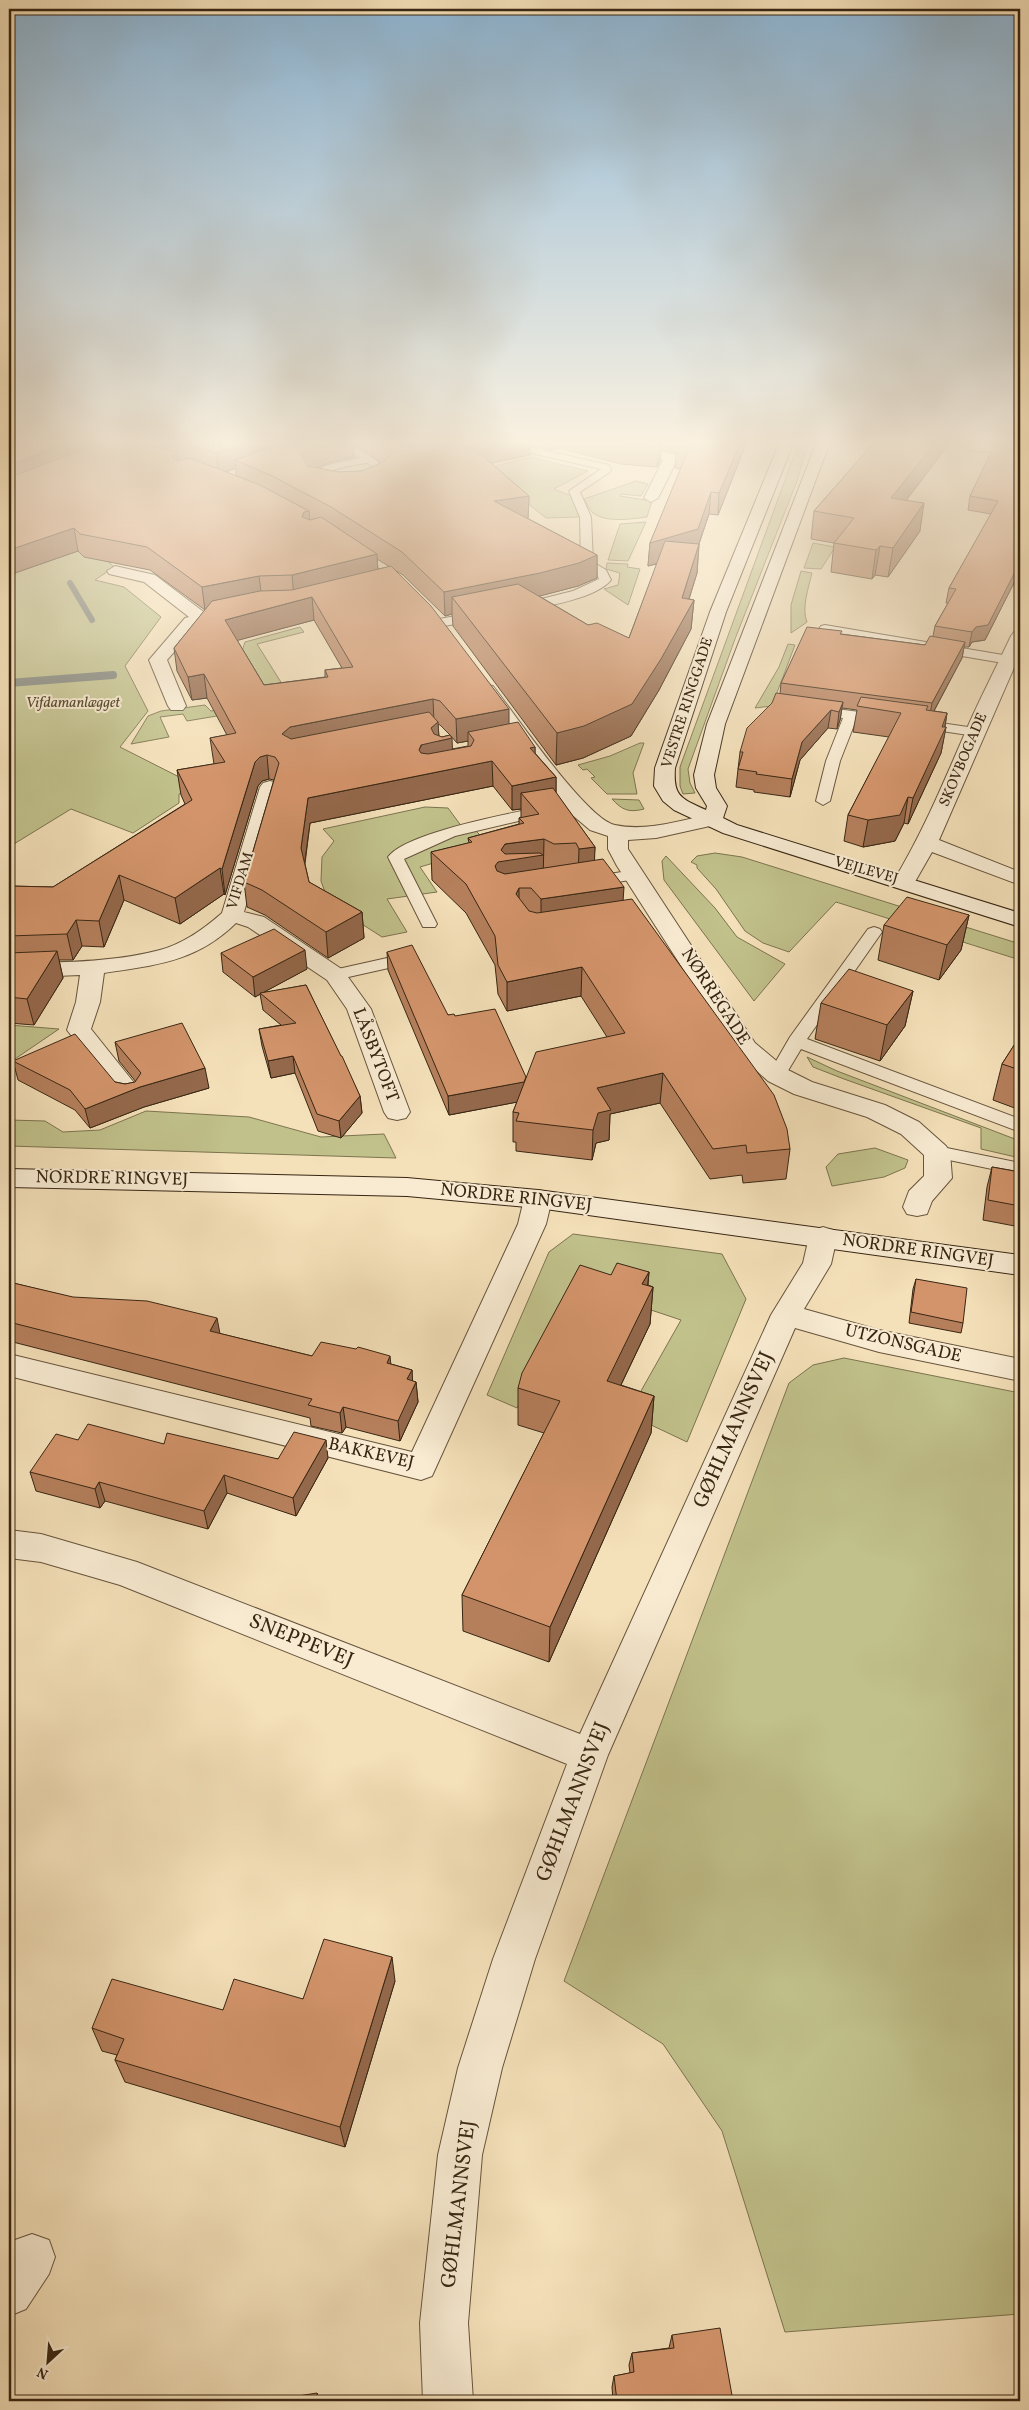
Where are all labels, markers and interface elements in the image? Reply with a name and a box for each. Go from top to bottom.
street label: VESTRE RINGGADE [657,635,719,771]
park label: Vifdamanlægget [26,693,121,714]
street label: SKOVBOGADE [935,710,993,810]
street label: VIFDAM [222,850,260,912]
street label: VEJLEVEJ [832,852,900,890]
street label: NØRREGADE [674,944,756,1051]
street label: LÅSBYTOFT [346,1004,405,1106]
street label: NORDRE RINGVEJ [35,1165,189,1193]
street label: NORDRE RINGVEJ [439,1178,593,1218]
street label: NORDRE RINGVEJ [841,1228,995,1274]
street label: UTZONSGADE [842,1318,964,1370]
street label: GØHLMANNSVEJ [686,1347,782,1513]
street label: BAKKEVEJ [326,1432,416,1476]
street label: SNEPPEVEJ [244,1607,358,1675]
street label: GØHLMANNSVEJ [529,1718,617,1886]
street label: GØHLMANNSVEJ [434,2118,484,2290]
north arrow [22,2338,72,2388]
text: N [34,2362,52,2383]

